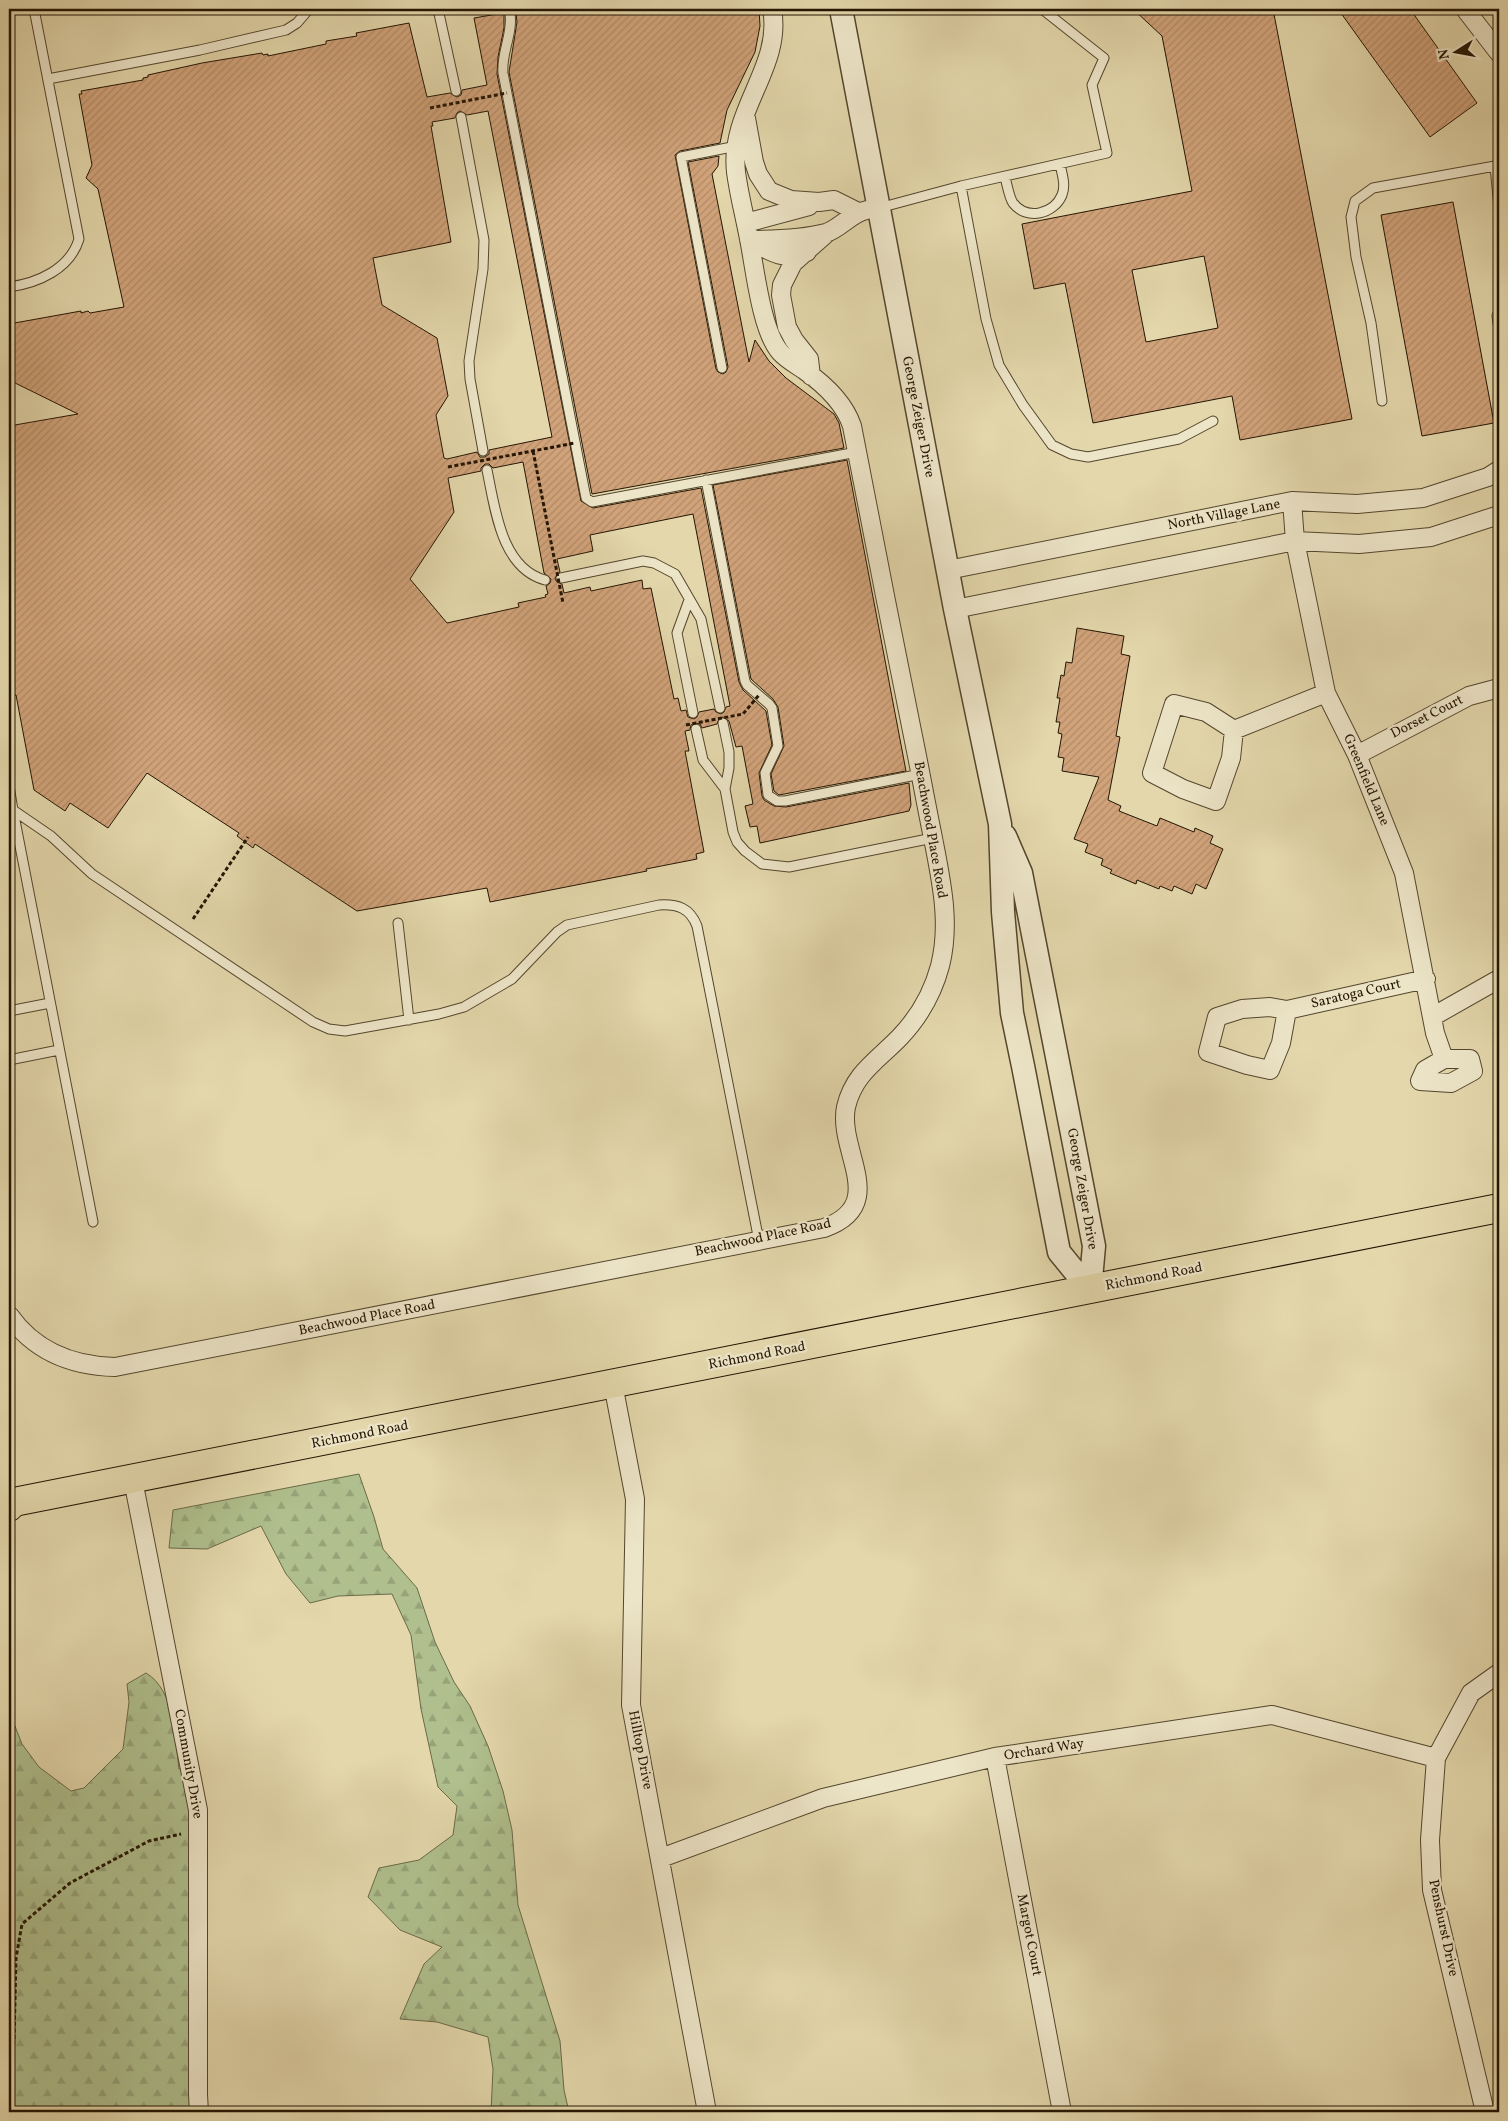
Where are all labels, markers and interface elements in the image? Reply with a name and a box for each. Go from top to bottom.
north arrow [1430,28,1480,78]
text: N [1434,47,1455,61]
street label: George Zeiger Drive [897,355,939,480]
street label: North Village Lane [1166,495,1282,535]
street label: Dorset Court [1387,691,1467,743]
street label: Greenfield Lane [1338,731,1394,829]
street label: Beachwood Place Road [909,760,951,900]
street label: Saratoga Court [1309,974,1403,1014]
street label: George Zeiger Drive [1062,1127,1102,1252]
street label: Beachwood Place Road [693,1214,833,1262]
street label: Richmond Road [1104,1258,1204,1296]
street label: Beachwood Place Road [297,1295,437,1341]
street label: Richmond Road [707,1337,807,1375]
street label: Richmond Road [310,1416,410,1454]
street label: Community Drive [169,1708,207,1821]
street label: Hilltop Drive [623,1709,657,1792]
street label: Orchard Way [1003,1734,1086,1766]
street label: Penshurst Drive [1423,1878,1463,1979]
street label: Margot Court [1012,1892,1046,1978]

